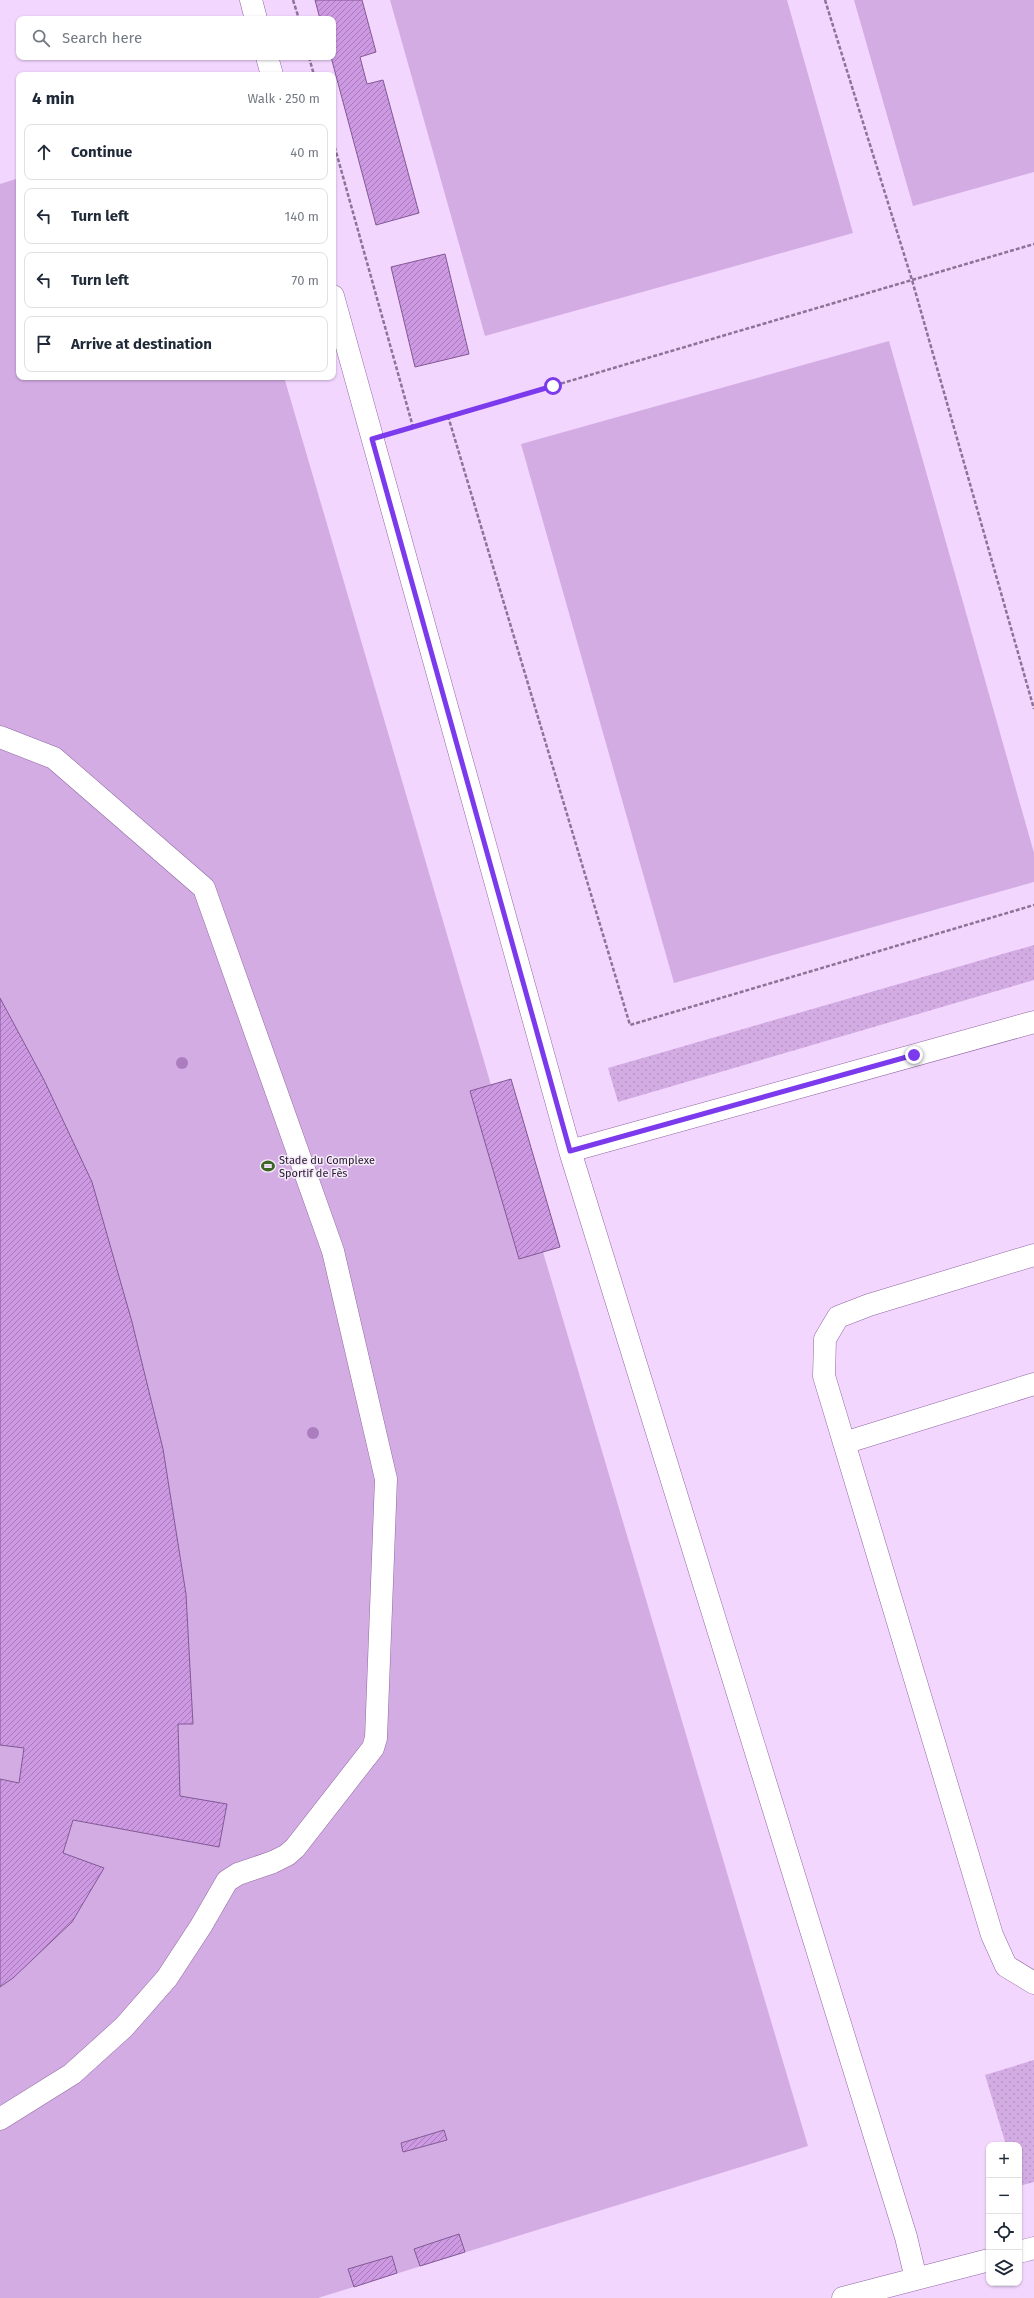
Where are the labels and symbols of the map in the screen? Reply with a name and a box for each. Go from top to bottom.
route start [544,377,562,395]
route end [905,1046,923,1064]
place label: Stade du Complexe Sportif de Fès [279,1154,375,1180]
sports icon: Stade du Complexe Sportif de Fès [260,1158,276,1174]

